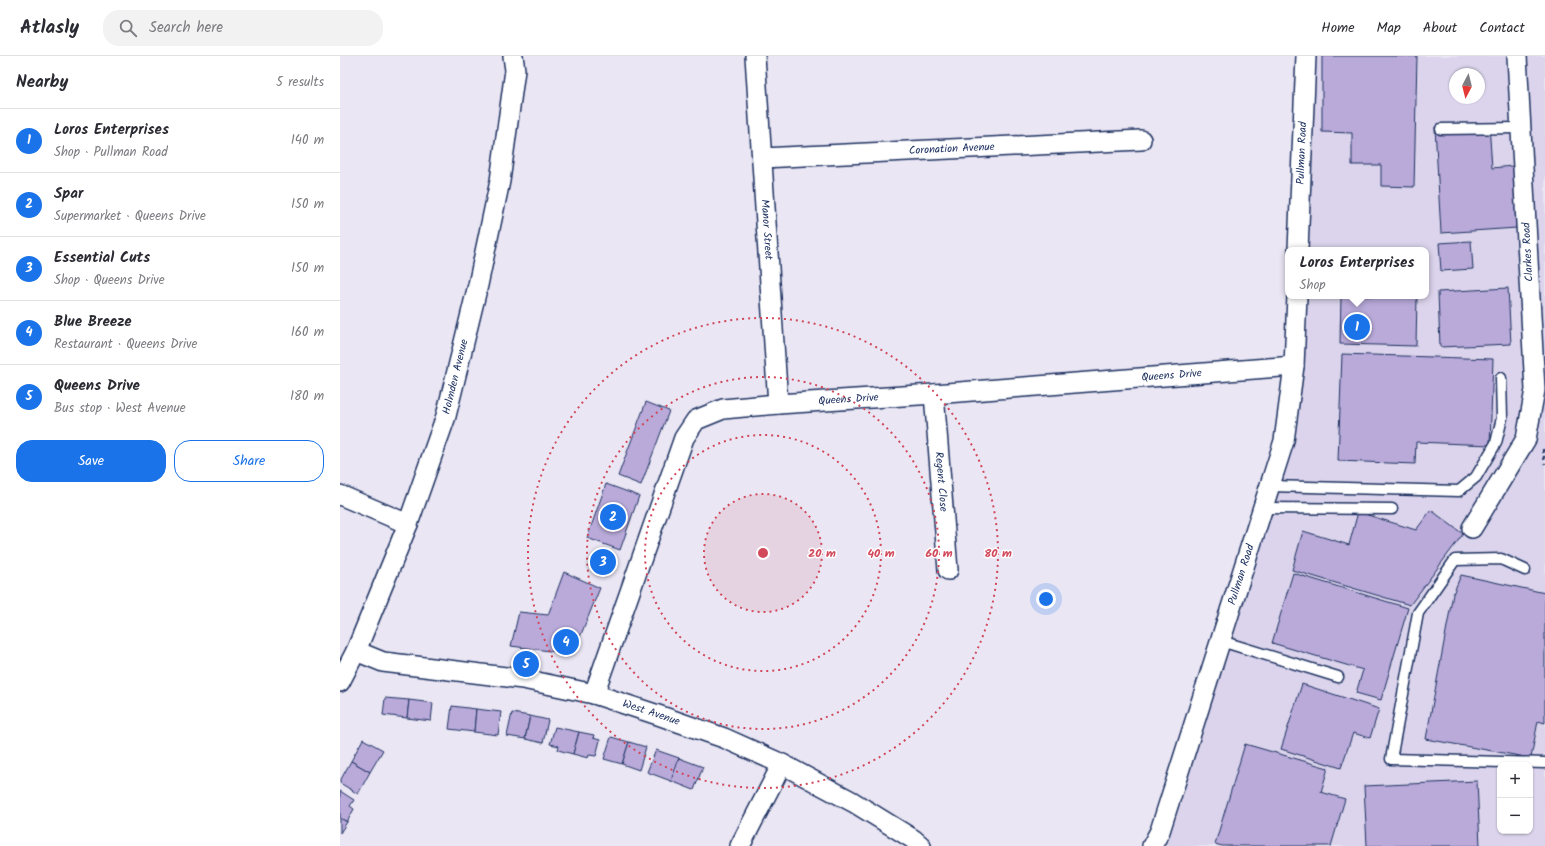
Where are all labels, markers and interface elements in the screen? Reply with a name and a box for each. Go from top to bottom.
search box [103,10,383,46]
text: Atlasly [20,13,79,43]
text: Search here [149,16,223,40]
icon: search [117,17,139,39]
text: Home [1321,17,1355,39]
text: Map [1377,17,1401,39]
text: About [1423,17,1457,39]
text: Contact [1479,17,1525,39]
north arrow [1449,68,1485,104]
text: Nearby [16,69,68,96]
text: 5 results [276,72,324,93]
text: Loros Enterprises [54,118,169,142]
street label: Pullman Road [1292,121,1312,185]
text: 1 [27,130,31,151]
text: 140 m [291,130,324,151]
street label: Coronation Avenue [908,138,995,160]
text: Shop · Pullman Road [54,142,168,163]
text: Spar [54,182,83,206]
text: 2 [25,194,33,215]
text: 150 m [291,194,324,215]
street label: Manor Street [755,199,778,261]
text: Supermarket · Queens Drive [54,206,206,227]
street label: Clarkes Road [1517,221,1539,282]
text: Essential Cuts [54,246,150,270]
popup [1285,247,1429,299]
text: Loros Enterprises [1300,251,1414,275]
text: 3 [25,258,33,279]
text: 150 m [291,258,324,279]
text: Shop · Queens Drive [54,270,165,291]
text: Shop [1300,275,1326,296]
text: Blue Breeze [54,310,132,334]
pin: 1 [1344,312,1370,342]
text: 4 [25,322,33,343]
text: 160 m [291,322,324,343]
text: Restaurant · Queens Drive [54,334,197,355]
street label: Holmden Avenue [438,337,473,416]
street label: Queens Drive [1141,364,1202,387]
text: Queens Drive [54,374,140,398]
text: 5 [26,386,32,407]
text: 180 m [290,386,324,407]
street label: Queens Drive [818,389,879,410]
text: Bus stop · West Avenue [54,398,186,419]
button: Save [16,440,166,482]
button: Share [174,440,324,482]
street label: Regent Close [930,451,952,512]
pin: 2 [600,502,626,532]
street label: Pullman Road [1223,541,1260,607]
text: 20 m [808,544,836,563]
text: 40 m [867,544,895,563]
text: 60 m [925,544,953,563]
text: 80 m [984,544,1012,563]
centre of rings [756,546,770,560]
pin: 3 [590,547,616,577]
your location [1036,589,1056,609]
pin: 4 [553,627,579,657]
pin: 5 [513,649,539,679]
street label: West Avenue [620,695,682,731]
map controls [1497,762,1533,834]
button: + [1497,762,1533,798]
button: − [1497,798,1533,834]

